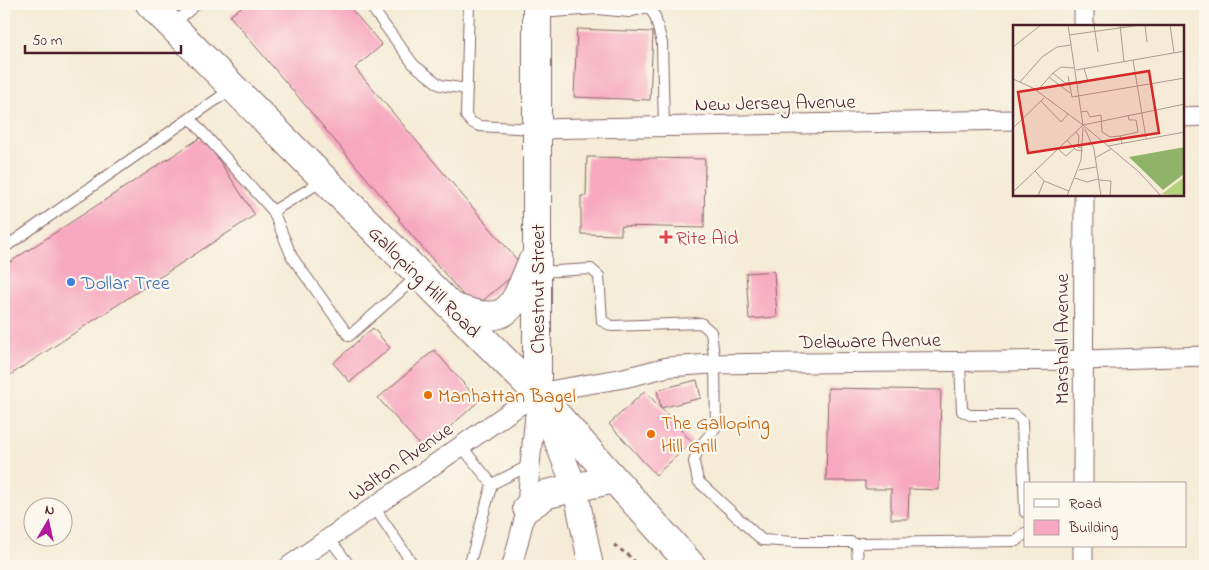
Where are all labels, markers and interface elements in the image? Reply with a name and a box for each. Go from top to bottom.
scale bar [25,22,181,54]
inset map [1013,25,1184,196]
text: 50 m [32,30,63,52]
street label: New Jersey Avenue [695,89,856,120]
street label: Galloping Hill Road [360,220,486,346]
street label: Chestnut Street [525,224,554,354]
place label: Rite Aid [676,225,739,254]
marker: Rite Aid [660,231,672,243]
place label: Dollar Tree [80,270,170,299]
street label: Marshall Avenue [1049,273,1078,405]
marker: Dollar Tree [65,276,77,288]
street label: Delaware Avenue [798,327,941,358]
place label: Manhattan Bagel [438,383,576,413]
marker: Manhattan Bagel [422,389,434,401]
place label: The Galloping Hill Grill [661,410,770,462]
street label: Walton Avenue [343,416,460,510]
marker: The Galloping Hill Grill [645,428,657,440]
legend [1024,482,1186,548]
text: Road [1069,493,1102,515]
north arrow [22,498,72,548]
text: N [43,500,56,522]
text: Building [1068,517,1118,540]

